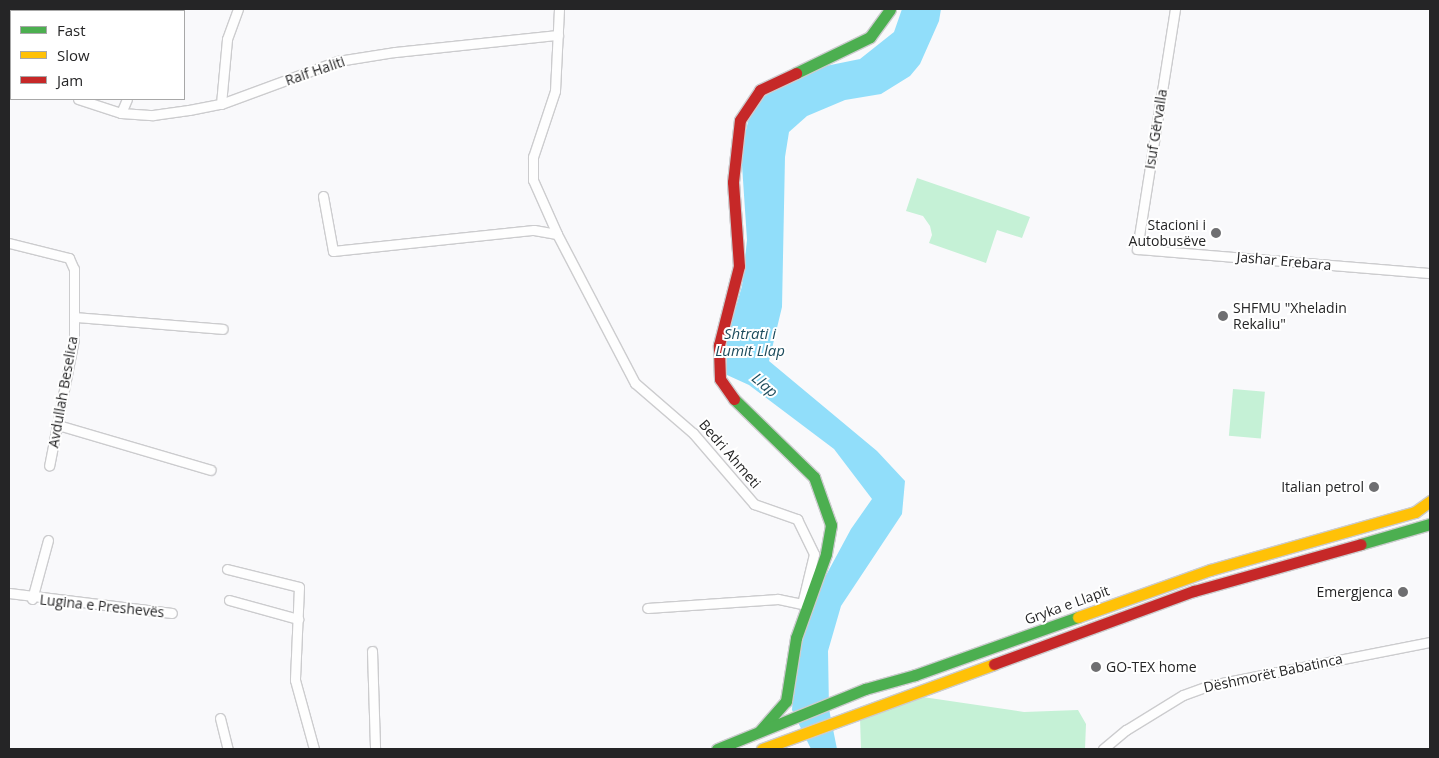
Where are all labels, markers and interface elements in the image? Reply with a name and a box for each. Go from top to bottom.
legend [10,10,185,100]
text: Fast [57,20,86,40]
text: Slow [57,45,90,65]
street label: Raif Haliti [283,53,347,89]
text: Jam [57,70,83,90]
street label: Isuf Gërvalla [1141,88,1171,170]
place label: Stacioni i Autobusëve [1129,217,1206,250]
marker: Stacioni i Autobusëve [1210,227,1222,239]
street label: Jashar Erebara [1236,248,1332,274]
place label: SHFMU "Xheladin Rekaliu" [1233,300,1347,332]
marker: SHFMU "Xheladin Rekaliu" [1217,310,1229,322]
water label: Shtrati i Lumit Llap [715,324,785,359]
street label: Avdullah Beselica [45,335,81,449]
water label: Llap [748,369,782,401]
street label: Bedri Ahmeti [696,416,764,492]
place label: Italian petrol [1281,479,1364,495]
marker: Italian petrol [1368,481,1380,493]
street label: Gryka e Llapit [1022,582,1112,628]
place label: Emergjenca [1317,584,1393,600]
marker: Emergjenca [1397,586,1409,598]
street label: Lugina e Preshevës [39,591,165,621]
street label: Dëshmorët Babatinca [1202,650,1344,696]
place label: GO-TEX home [1106,659,1197,675]
marker: GO-TEX home [1090,661,1102,673]

